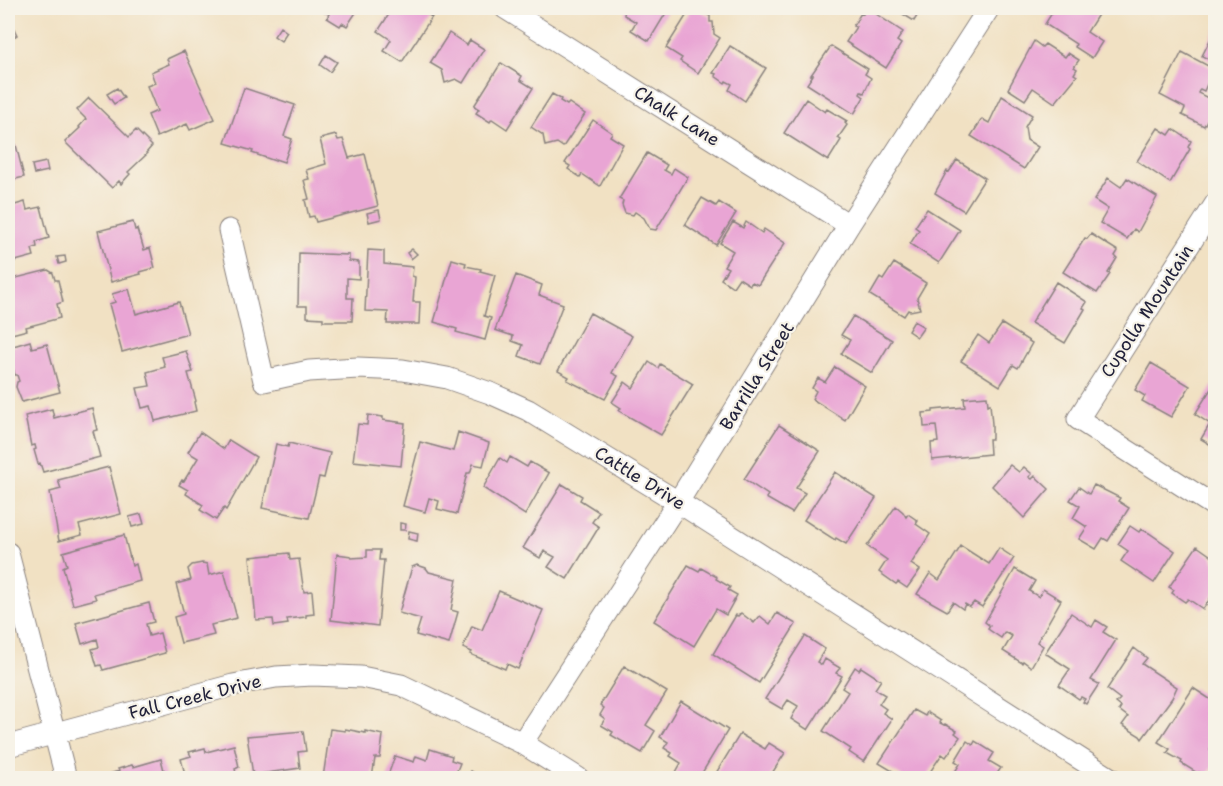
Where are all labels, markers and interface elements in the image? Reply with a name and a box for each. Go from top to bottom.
street label: Chalk Lane [630,80,724,152]
street label: Cupolla Mountain [1095,240,1199,382]
street label: Barrilla Street [714,317,800,435]
street label: Cattle Drive [590,441,690,515]
street label: Fall Creek Drive [126,669,264,725]

